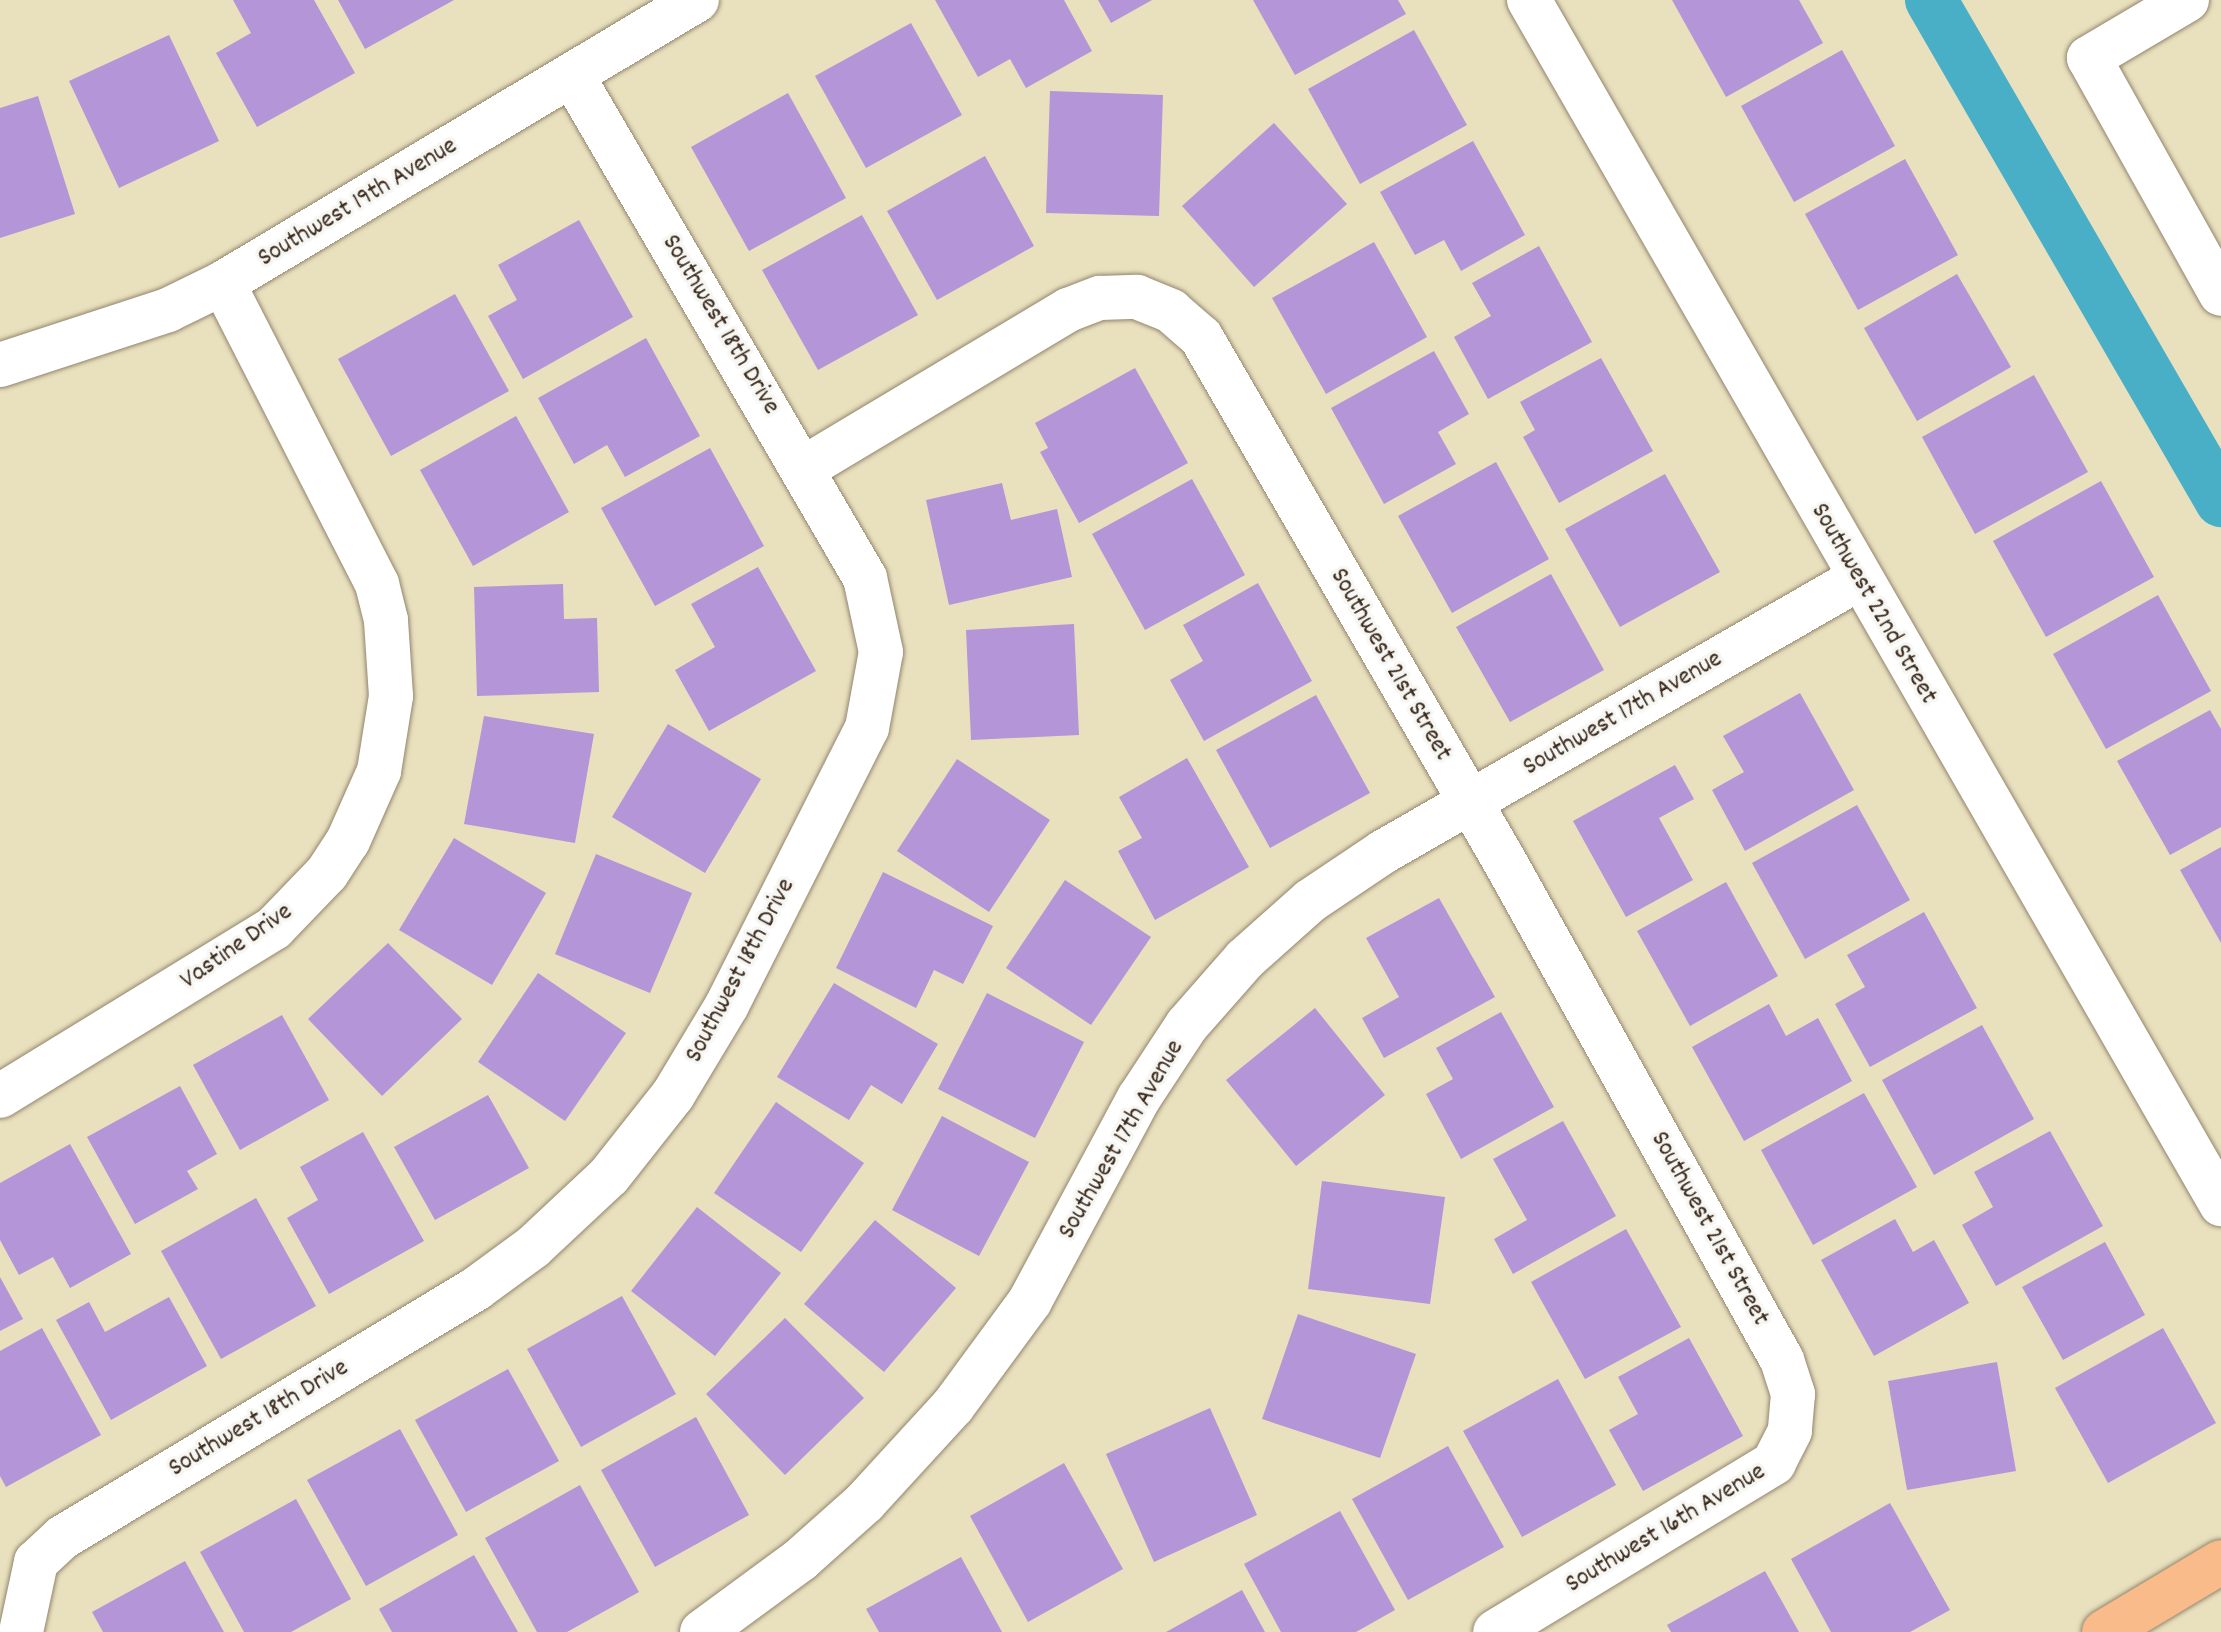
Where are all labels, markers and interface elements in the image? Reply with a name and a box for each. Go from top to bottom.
street label: Southwest 19th Avenue [253,131,463,275]
street label: Southwest 18th Drive [654,229,786,421]
street label: Southwest 22nd Street [1803,498,1943,710]
street label: Southwest 21st Street [1322,563,1458,767]
street label: Southwest 17th Avenue [1518,644,1728,784]
street label: Southwest 18th Drive [679,874,803,1068]
street label: Vastine Drive [175,897,299,997]
street label: Southwest 17th Avenue [1052,1035,1192,1245]
street label: Southwest 21st Street [1643,1126,1775,1332]
street label: Southwest 18th Drive [163,1353,355,1485]
street label: Southwest 16th Avenue [1560,1457,1772,1601]

